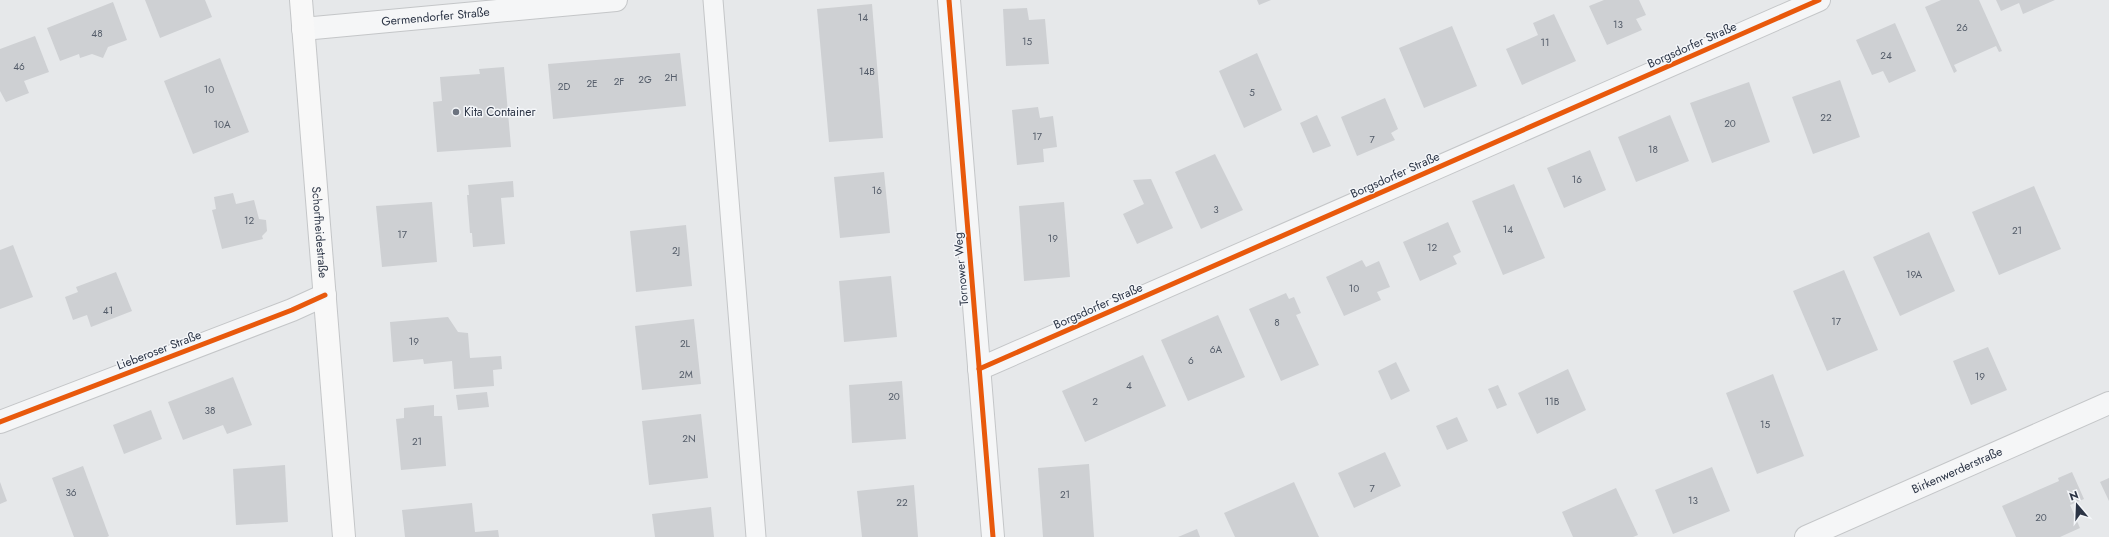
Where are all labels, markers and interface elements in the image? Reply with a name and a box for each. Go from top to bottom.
street label: Germendorfer Straße [380,3,490,31]
house number: 14 [858,10,868,25]
house number: 13 [1613,17,1624,32]
street label: Borgsdorfer Straße [1644,17,1740,73]
house number: 26 [1956,20,1968,35]
house number: 48 [91,26,103,41]
house number: 15 [1022,34,1032,49]
house number: 11 [1541,35,1550,50]
house number: 24 [1880,48,1892,63]
house number: 46 [13,59,25,74]
house number: 14B [859,64,875,79]
house number: 2H [665,70,677,85]
house number: 2G [638,72,652,87]
house number: 2F [614,74,624,89]
house number: 2E [586,76,598,91]
house number: 2D [558,79,570,94]
house number: 10 [204,82,214,97]
house number: 5 [1249,85,1255,100]
place label: Kita Container [464,103,536,121]
marker: Kita Container [451,107,461,117]
house number: 22 [1820,110,1832,125]
house number: 20 [1724,116,1736,131]
house number: 10A [213,117,231,132]
house number: 17 [1032,129,1043,144]
house number: 7 [1369,132,1375,147]
house number: 18 [1648,142,1658,157]
street label: Borgsdorfer Straße [1347,147,1443,203]
house number: 16 [1572,172,1582,187]
house number: 16 [872,183,882,198]
street label: Schorfheidestraße [307,186,332,279]
house number: 3 [1213,202,1219,217]
house number: 12 [244,213,254,228]
house number: 14 [1503,222,1513,237]
house number: 21 [2012,223,2022,238]
house number: 17 [397,227,408,242]
house number: 19 [1048,231,1058,246]
street label: Tornower Weg [949,232,973,306]
house number: 12 [1427,240,1437,255]
house number: 2J [672,243,680,258]
house number: 19A [1906,267,1922,282]
street label: Borgsdorfer Straße [1050,278,1146,334]
house number: 10 [1349,281,1359,296]
house number: 41 [103,303,113,318]
house number: 17 [1831,314,1842,329]
house number: 8 [1274,315,1280,330]
street label: Lieberoser Straße [114,326,204,374]
house number: 19 [409,334,419,349]
house number: 2L [680,336,691,351]
house number: 6A [1210,342,1223,357]
house number: 6 [1188,353,1194,368]
house number: 2M [679,367,693,382]
house number: 19 [1975,369,1985,384]
house number: 4 [1126,378,1132,393]
house number: 20 [888,389,900,404]
house number: 2 [1092,394,1098,409]
house number: 11B [1545,394,1560,409]
house number: 38 [205,403,215,418]
house number: 15 [1760,417,1770,432]
house number: 2N [682,431,696,446]
house number: 21 [412,434,422,449]
street label: Birkenwerderstraße [1909,442,2005,498]
house number: 7 [1369,481,1375,496]
house number: 36 [65,485,77,500]
north arrow [2057,485,2097,525]
house number: 21 [1060,487,1070,502]
text: N [2067,487,2080,505]
house number: 13 [1688,493,1699,508]
house number: 22 [896,495,908,510]
house number: 20 [2035,510,2047,525]

